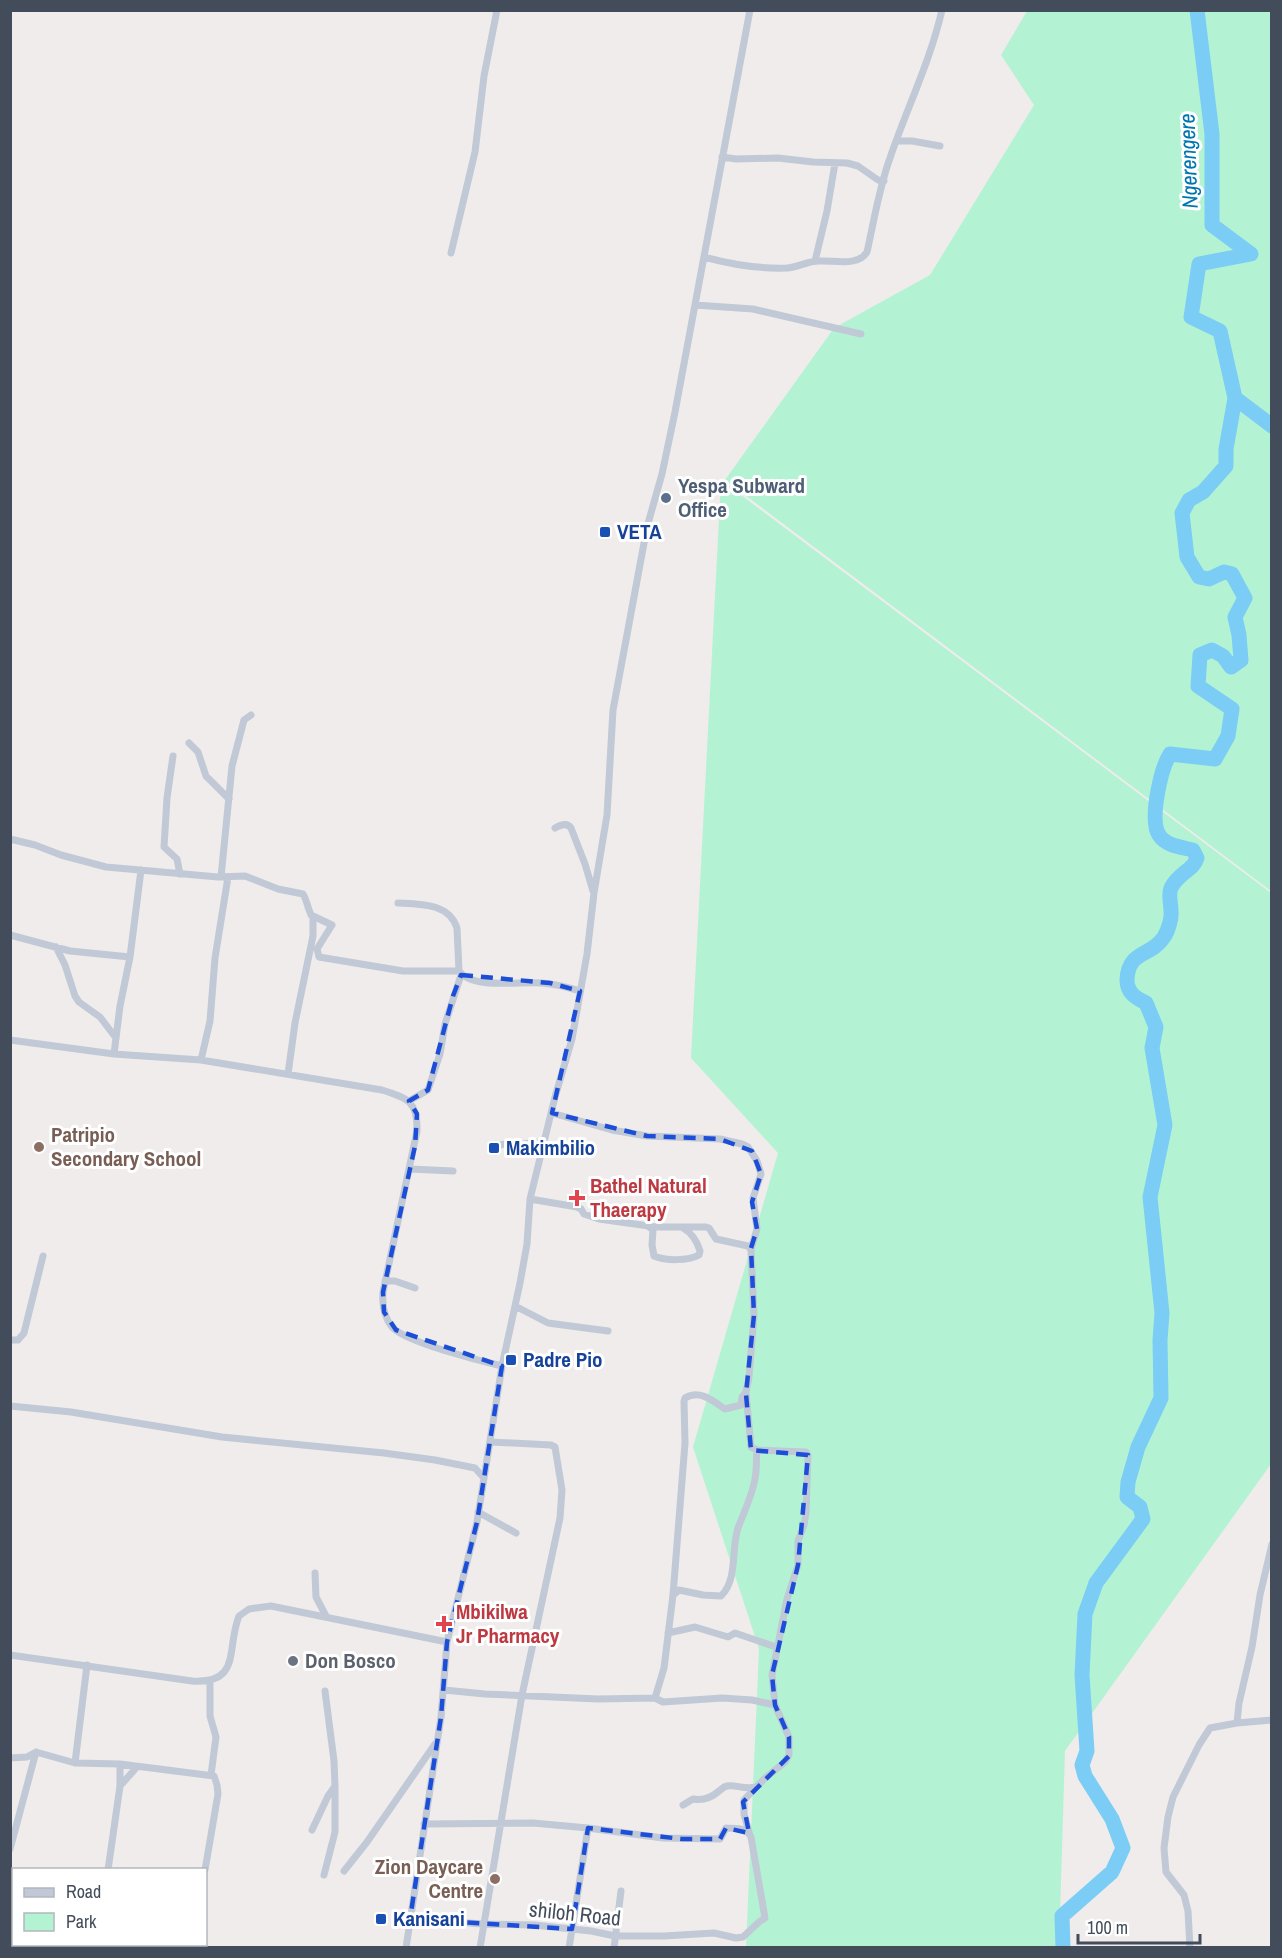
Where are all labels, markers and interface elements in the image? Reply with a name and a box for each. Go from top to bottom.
water label: Ngerengere [1171,113,1205,209]
place label: Yespa Subward Office [678,471,805,524]
marker: Yespa Subward Office [659,491,673,505]
place label: VETA [617,517,662,546]
marker: VETA [598,525,612,539]
place label: Patripio Secondary School [51,1120,201,1173]
place label: Makimbilio [506,1133,595,1162]
marker: Patripio Secondary School [32,1140,46,1154]
marker: Makimbilio [487,1141,501,1155]
place label: Bathel Natural Thaerapy [590,1171,707,1224]
marker: Bathel Natural Thaerapy [568,1189,586,1207]
place label: Padre Pio [523,1345,602,1374]
marker: Padre Pio [504,1353,518,1367]
place label: Mbikilwa Jr Pharmacy [456,1597,560,1650]
marker: Mbikilwa Jr Pharmacy [437,1617,451,1631]
place label: Don Bosco [305,1646,396,1675]
marker: Don Bosco [286,1654,300,1668]
place label: Zion Daycare Centre [375,1852,483,1905]
legend [12,1868,207,1946]
marker: Zion Daycare Centre [488,1872,502,1886]
text: Road [66,1879,101,1904]
street label: shiloh Road [528,1894,622,1933]
place label: Kanisani [393,1904,465,1933]
scale bar [1078,1907,1200,1945]
text: Park [66,1909,97,1934]
marker: Kanisani [374,1912,388,1926]
text: 100 m [1087,1915,1128,1940]

